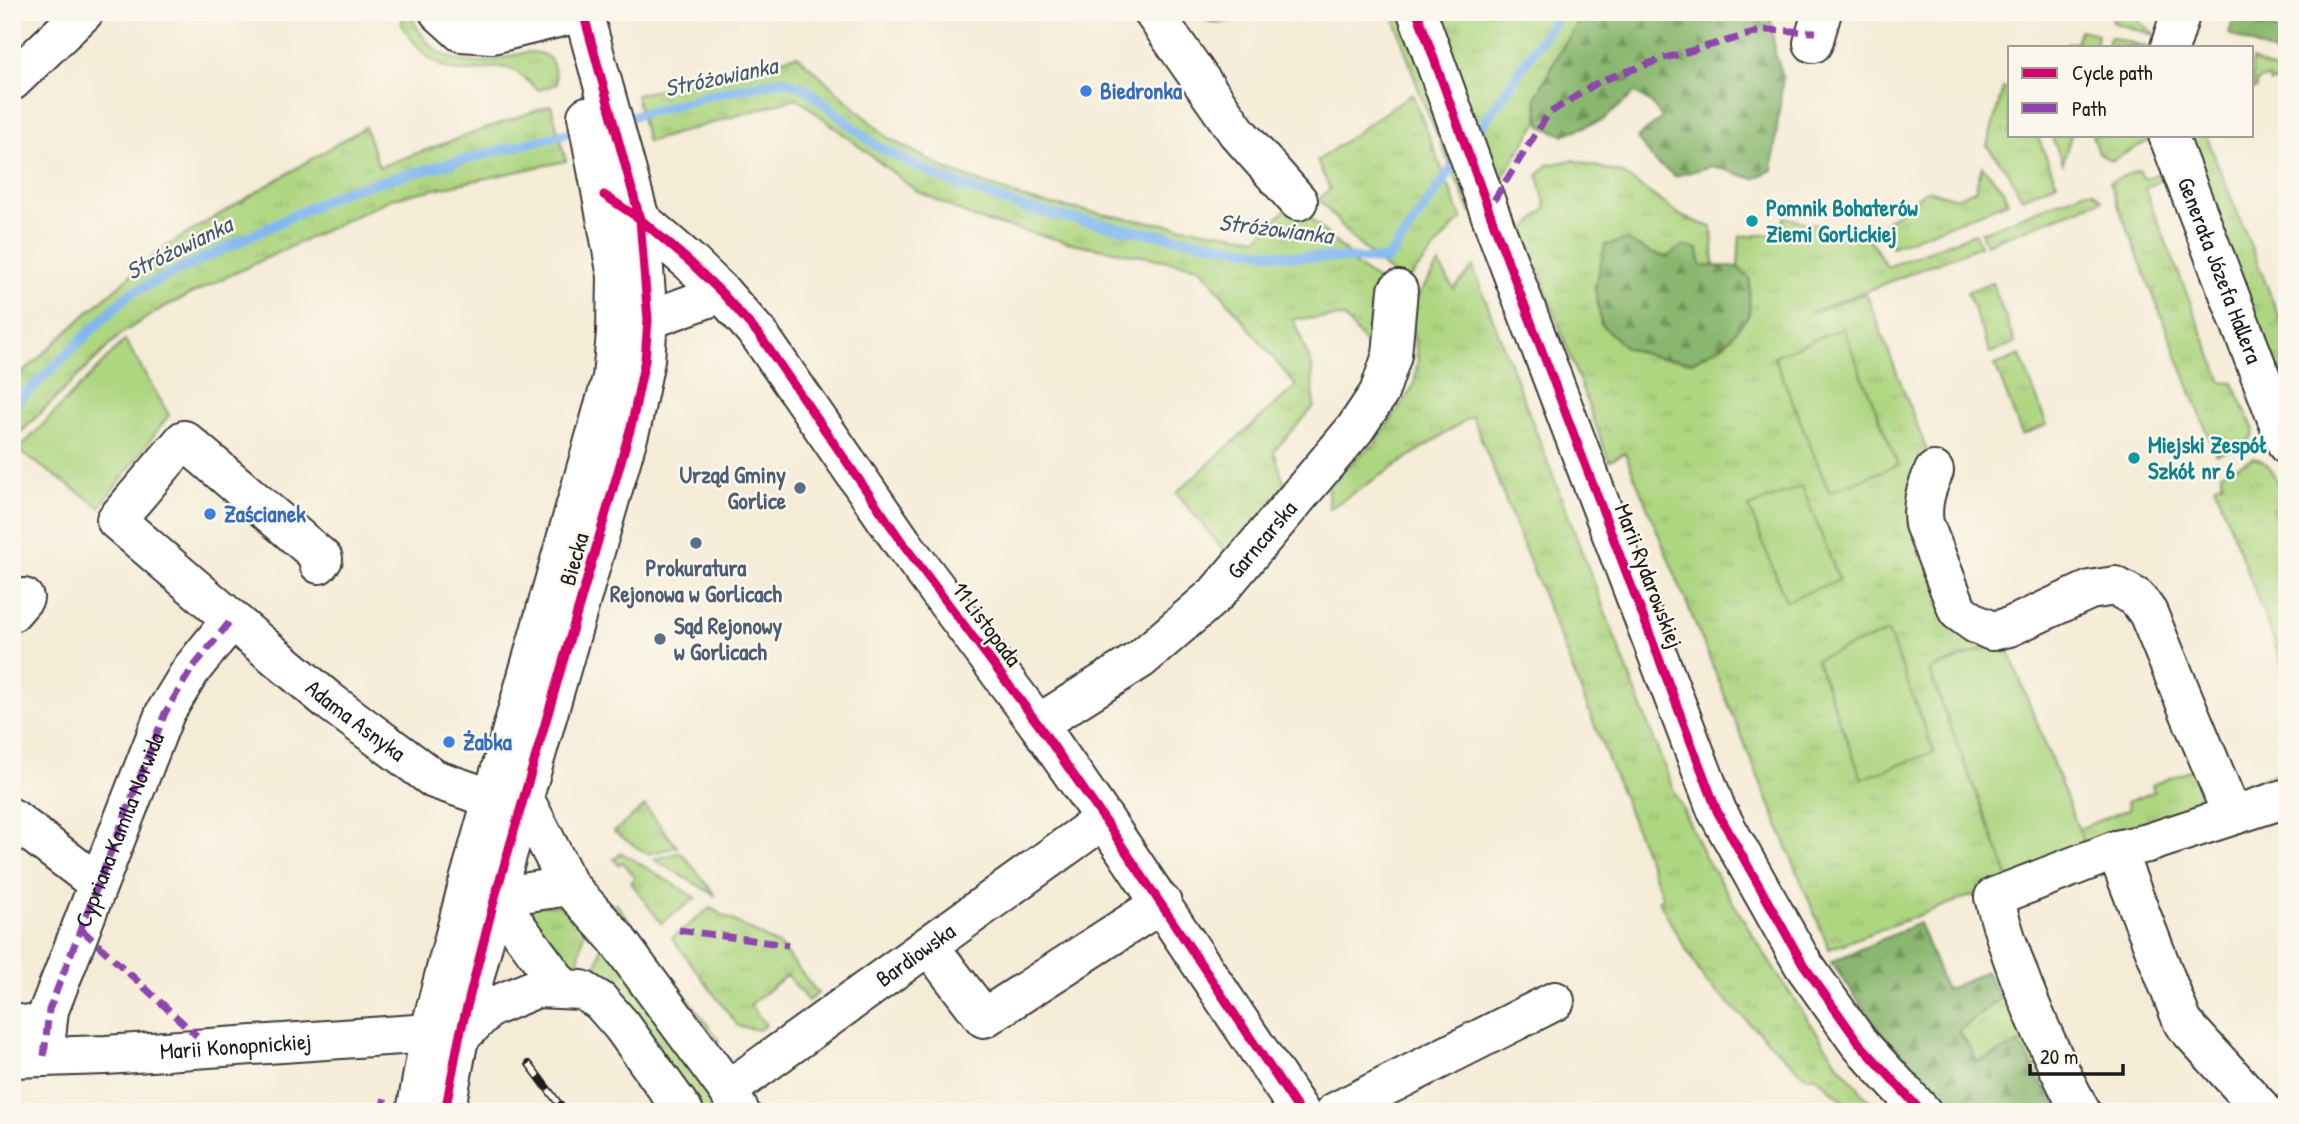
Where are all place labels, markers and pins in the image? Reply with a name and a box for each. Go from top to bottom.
place label: Biedronka [1100,75,1182,106]
marker: Biedronka [1078,83,1094,99]
place label: Pomnik Bohaterów Ziemi Gorlickiej [1766,192,1918,249]
marker: Pomnik Bohaterów Ziemi Gorlickiej [1744,213,1760,229]
place label: Miejski Zespół Szkół nr 6 [2148,429,2268,486]
marker: Miejski Zespół Szkół nr 6 [2126,450,2142,466]
place label: Urząd Gminy Gorlice [679,459,787,516]
marker: Urząd Gminy Gorlice [792,480,808,496]
place label: Zaścianek [224,498,306,529]
marker: Zaścianek [202,506,218,522]
marker: Prokuratura Rejonowa w Gorlicach [688,535,704,551]
place label: Prokuratura Rejonowa w Gorlicach [610,552,782,609]
place label: Sąd Rejonowy w Gorlicach [674,610,782,667]
marker: Sąd Rejonowy w Gorlicach [652,631,668,647]
place label: Żabka [463,726,512,757]
marker: Żabka [441,734,457,750]

